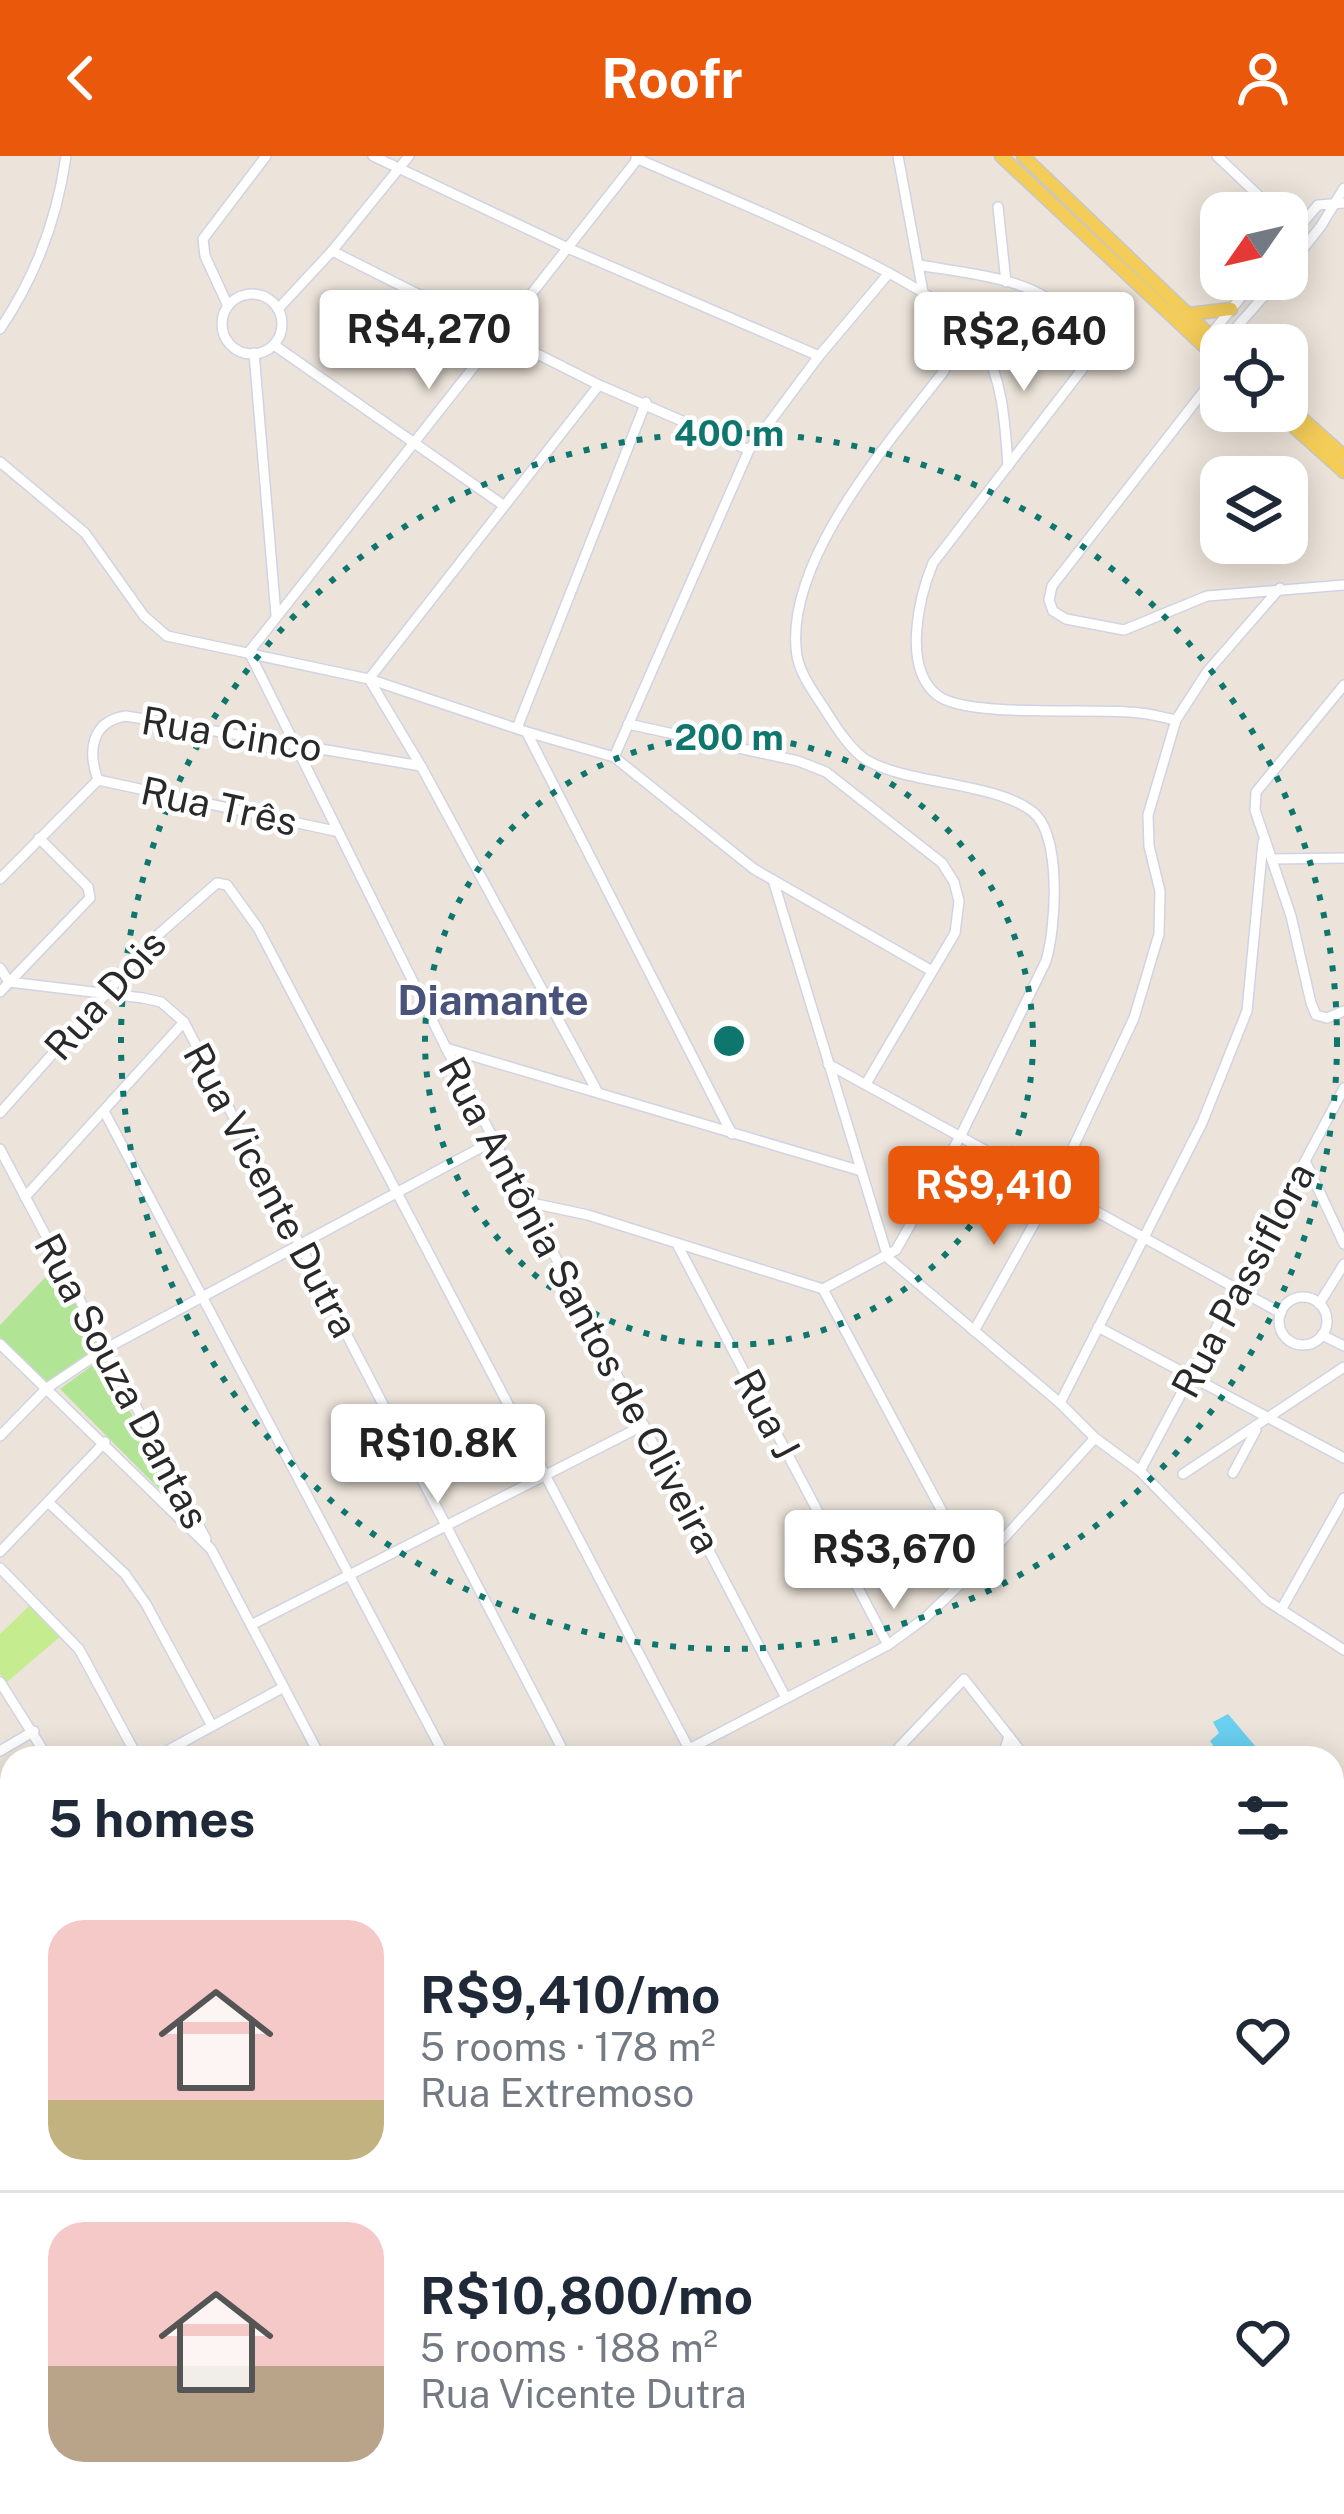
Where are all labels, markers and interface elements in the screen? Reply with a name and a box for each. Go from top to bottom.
icon: back [48,45,114,111]
icon: person [1230,45,1296,111]
text: Roofr [601,47,743,110]
north arrow [1200,192,1308,300]
map controls [1200,192,1308,564]
pin: R$4,270 [318,290,540,392]
pin: R$2,640 [913,292,1135,394]
text: R$4,270 [347,306,511,352]
text: R$2,640 [941,308,1107,354]
button: locate [1200,324,1308,432]
text: 400 m [674,412,784,454]
button: layers [1200,456,1308,564]
street label: Rua Cinco [138,697,326,771]
text: 200 m [674,716,784,758]
street label: Rua Três [137,767,301,845]
street label: Rua Dois [35,921,175,1069]
district label: Diamante [397,975,589,1024]
centre of rings [708,1020,750,1062]
street label: Rua Vicente Dutra [174,1035,368,1345]
street label: Rua Antônia Santos de Oliveira [429,1049,731,1561]
pin: R$9,410 [883,1146,1105,1248]
street label: Rua Passiflora [1162,1155,1324,1405]
text: R$9,410 [915,1162,1073,1208]
street label: Rua Souza Dantas [25,1226,219,1536]
street label: Rua J [724,1361,810,1467]
pin: R$10.8K [327,1404,549,1506]
text: R$10.8K [358,1420,518,1466]
pin: R$3,670 [783,1510,1005,1612]
text: R$3,670 [812,1526,976,1572]
icon: filters [1230,1785,1296,1851]
text: 5 homes [48,1789,255,1848]
text: R$9,410/mo [420,1965,720,2024]
icon: home [144,1968,288,2112]
icon: heart [1230,2007,1296,2073]
text: 5 rooms · 178 m² [420,2024,716,2070]
text: Rua Extremoso [420,2070,694,2116]
text: R$10,800/mo [420,2266,753,2325]
icon: home [144,2270,288,2414]
icon: heart [1230,2309,1296,2375]
text: 5 rooms · 188 m² [420,2325,718,2371]
text: Rua Vicente Dutra [420,2371,746,2417]

